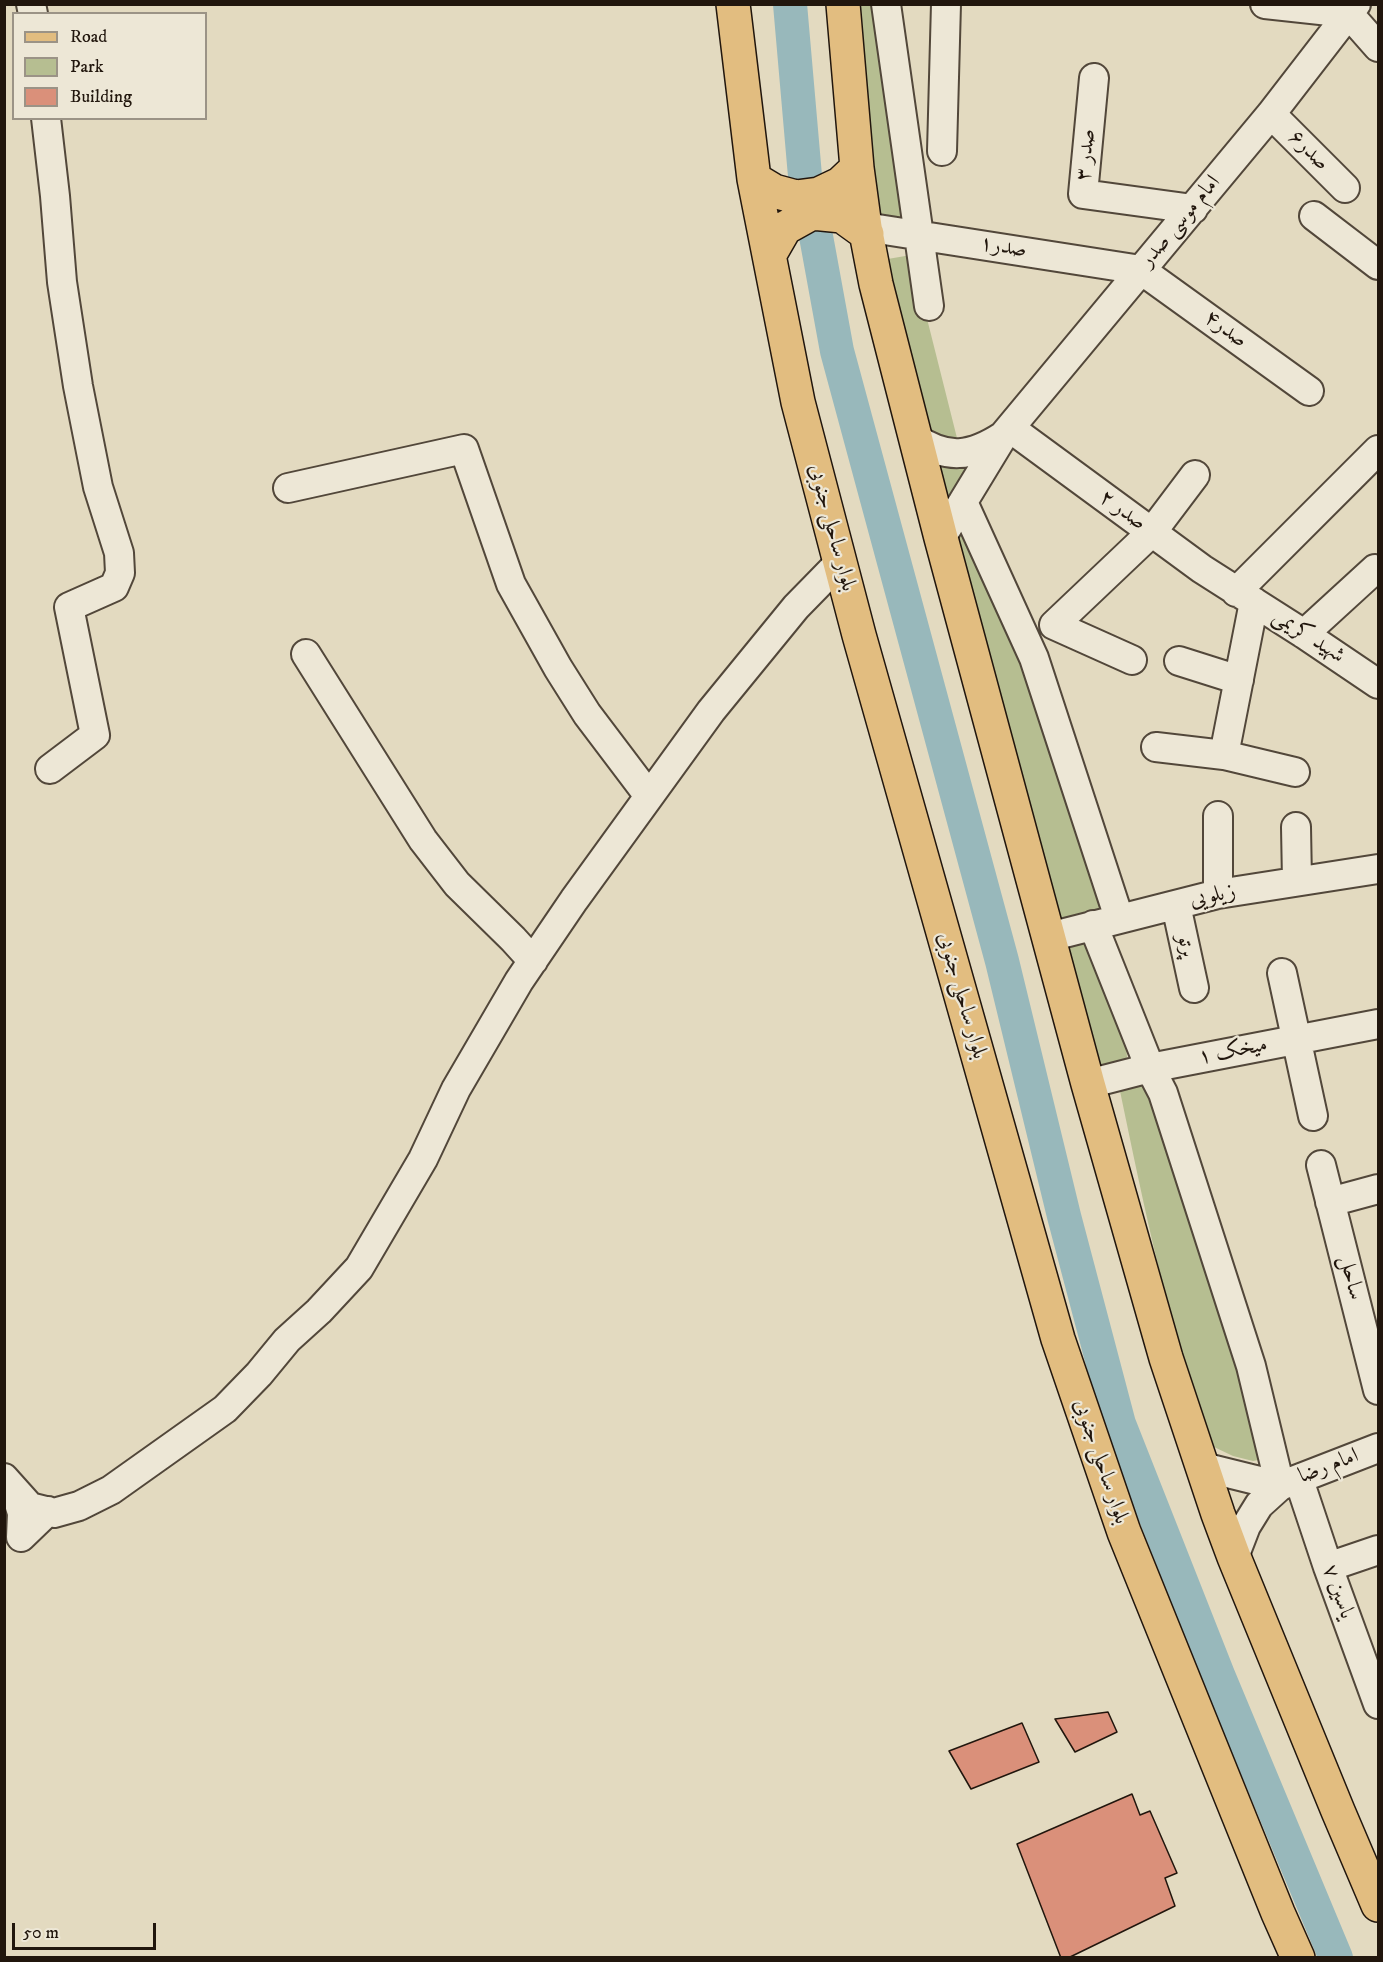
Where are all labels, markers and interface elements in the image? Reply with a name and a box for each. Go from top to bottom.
legend [12,12,207,120]
text: Road [70,26,107,48]
text: Park [70,56,104,78]
text: Building [70,86,132,108]
street label: صدر۶ [1282,125,1334,177]
street label: صدر ۳ [1072,128,1102,182]
street label: امام موسی صدر [1135,171,1227,273]
street label: صدر۱ [978,231,1028,265]
street label: صدر۴ [1198,305,1252,355]
street label: بلوار ساحلی جنوبی [801,462,861,594]
street label: صدر ۲ [1093,485,1151,537]
street label: شهید کریمی [1267,604,1349,670]
street label: زیلویی [1188,879,1238,915]
street label: بلوار ساحلی جنوبی [930,930,992,1062]
street label: پرتو [1170,932,1200,960]
street label: میخک ۱ [1196,1032,1270,1072]
street label: ساحل [1332,1253,1368,1303]
street label: بلوار ساحلی جنوبی [1066,1396,1134,1528]
street label: امام رضا [1295,1444,1363,1490]
street label: یاسین ۷ [1315,1561,1359,1623]
scale bar [15,1911,159,1949]
text: 50 m [23,1922,59,1944]

